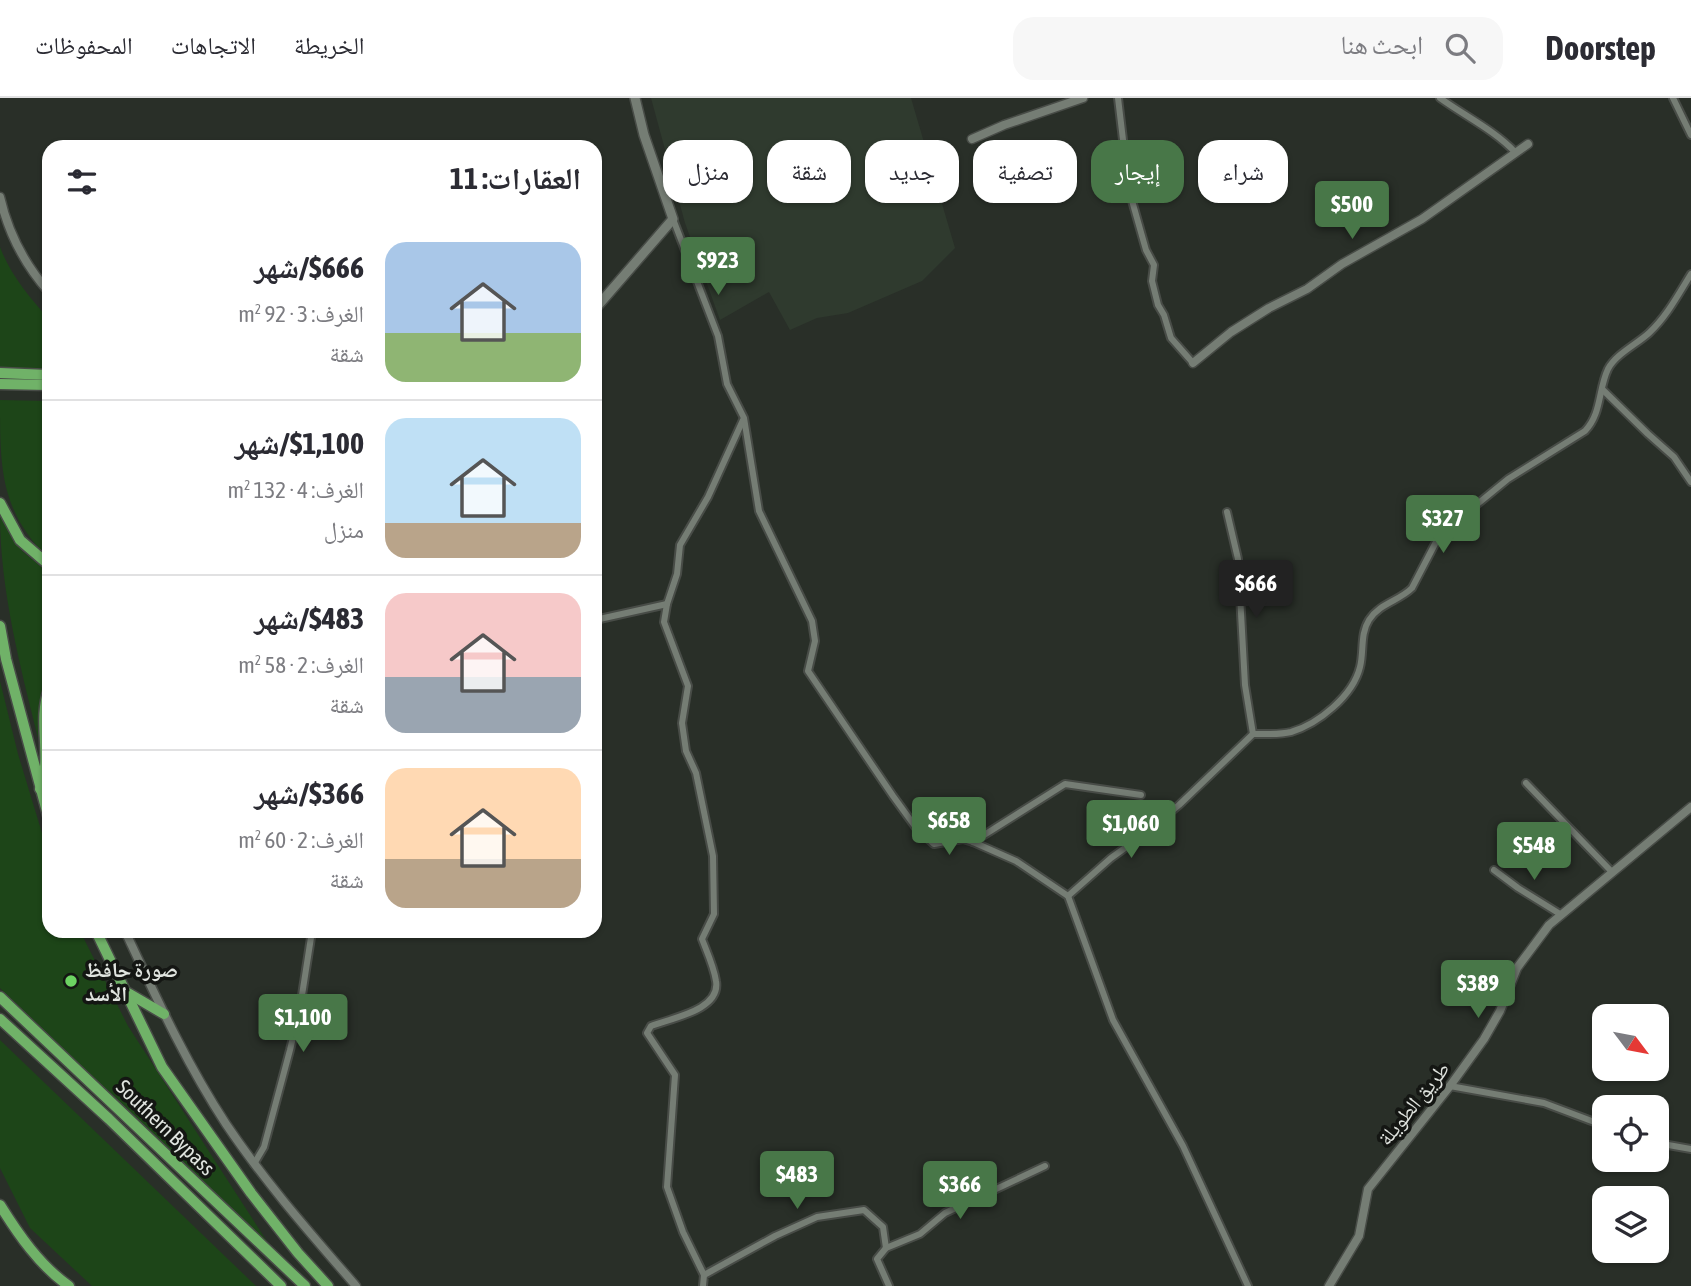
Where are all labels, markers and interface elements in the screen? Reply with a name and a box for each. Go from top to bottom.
search box [1013,17,1503,80]
icon: search [1441,29,1479,67]
text: Doorstep [1545,29,1656,67]
text: ابحث هنا [1340,30,1423,60]
text: المحفوظات [35,32,133,59]
text: الاتجاهات [171,32,256,59]
text: الخريطة [294,32,365,59]
chip: منزل [663,140,753,203]
chip: شقة [767,140,851,203]
chip: جديد [865,140,959,203]
chip: تصفية [973,140,1077,203]
chip: إيجار [1091,140,1184,203]
chip: شراء [1198,140,1288,203]
text: العقارات: 11 [450,161,581,195]
icon: filters [63,163,101,201]
pin: $500 [1311,181,1393,241]
text: $500 [1331,191,1373,217]
pin: $923 [677,238,759,297]
text: $923 [697,247,739,273]
text: $666/شهر [254,250,364,284]
icon: home [441,270,525,354]
text: الغرف: 3 · 92 m² [238,301,364,327]
text: شقة [330,341,364,367]
text: $1,100/شهر [235,426,364,460]
icon: home [441,446,525,530]
text: الغرف: 4 · 132 m² [227,477,364,503]
pin: $327 [1402,496,1484,555]
text: $327 [1422,505,1464,531]
text: منزل [324,517,364,543]
pin: $666 [1215,560,1297,620]
text: $666 [1235,570,1277,596]
text: $483/شهر [254,601,364,635]
icon: home [441,621,525,705]
text: الغرف: 2 · 58 m² [238,652,364,678]
text: شقة [330,692,364,718]
text: $366/شهر [254,776,364,810]
icon: home [441,796,525,880]
pin: $658 [908,798,990,857]
pin: $1,060 [1074,800,1188,860]
text: $658 [928,807,970,833]
text: $1,060 [1103,810,1160,836]
pin: $548 [1493,822,1575,882]
text: الغرف: 2 · 60 m² [238,827,364,853]
text: $548 [1513,832,1555,858]
text: شقة [330,867,364,893]
place label: صورة حافظ الأسد [85,957,178,1005]
pin: $389 [1437,960,1519,1020]
text: $389 [1457,970,1499,996]
marker: صورة حافظ الأسد [63,973,79,989]
pin: $1,100 [246,995,360,1054]
text: $1,100 [275,1004,332,1030]
north arrow [1592,1004,1670,1082]
map controls [1592,1004,1669,1263]
street label: طريق الطويلة [1372,1056,1455,1151]
street label: Southern Bypass [112,1074,220,1180]
button: locate [1592,1095,1669,1172]
pin: $483 [756,1152,838,1211]
text: $483 [776,1161,818,1187]
pin: $366 [919,1162,1001,1221]
text: $366 [939,1171,981,1197]
button: layers [1592,1186,1669,1263]

